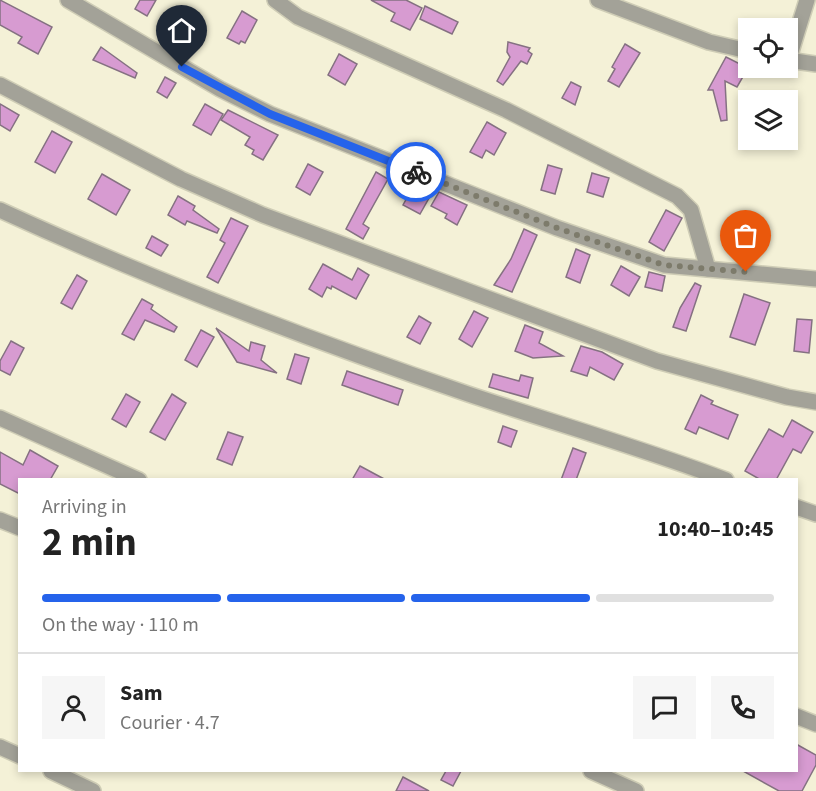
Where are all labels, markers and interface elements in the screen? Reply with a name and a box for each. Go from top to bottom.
pin [156,5,207,67]
icon: home [165,14,198,47]
map controls [738,18,798,150]
button: locate [738,18,798,78]
button: layers [738,90,798,150]
courier [386,142,446,202]
icon: bike [400,156,433,189]
pin [720,210,771,272]
icon: bag [729,219,762,252]
text: Arriving in [42,493,127,521]
text: 10:40–10:45 [657,513,774,545]
text: 2 min [42,515,137,571]
text: On the way · 110 m [42,611,199,639]
button: person [42,676,105,739]
button: chat [633,676,696,739]
button: phone [711,676,774,739]
text: Sam [120,677,163,709]
text: Courier · 4.7 [120,709,220,737]

